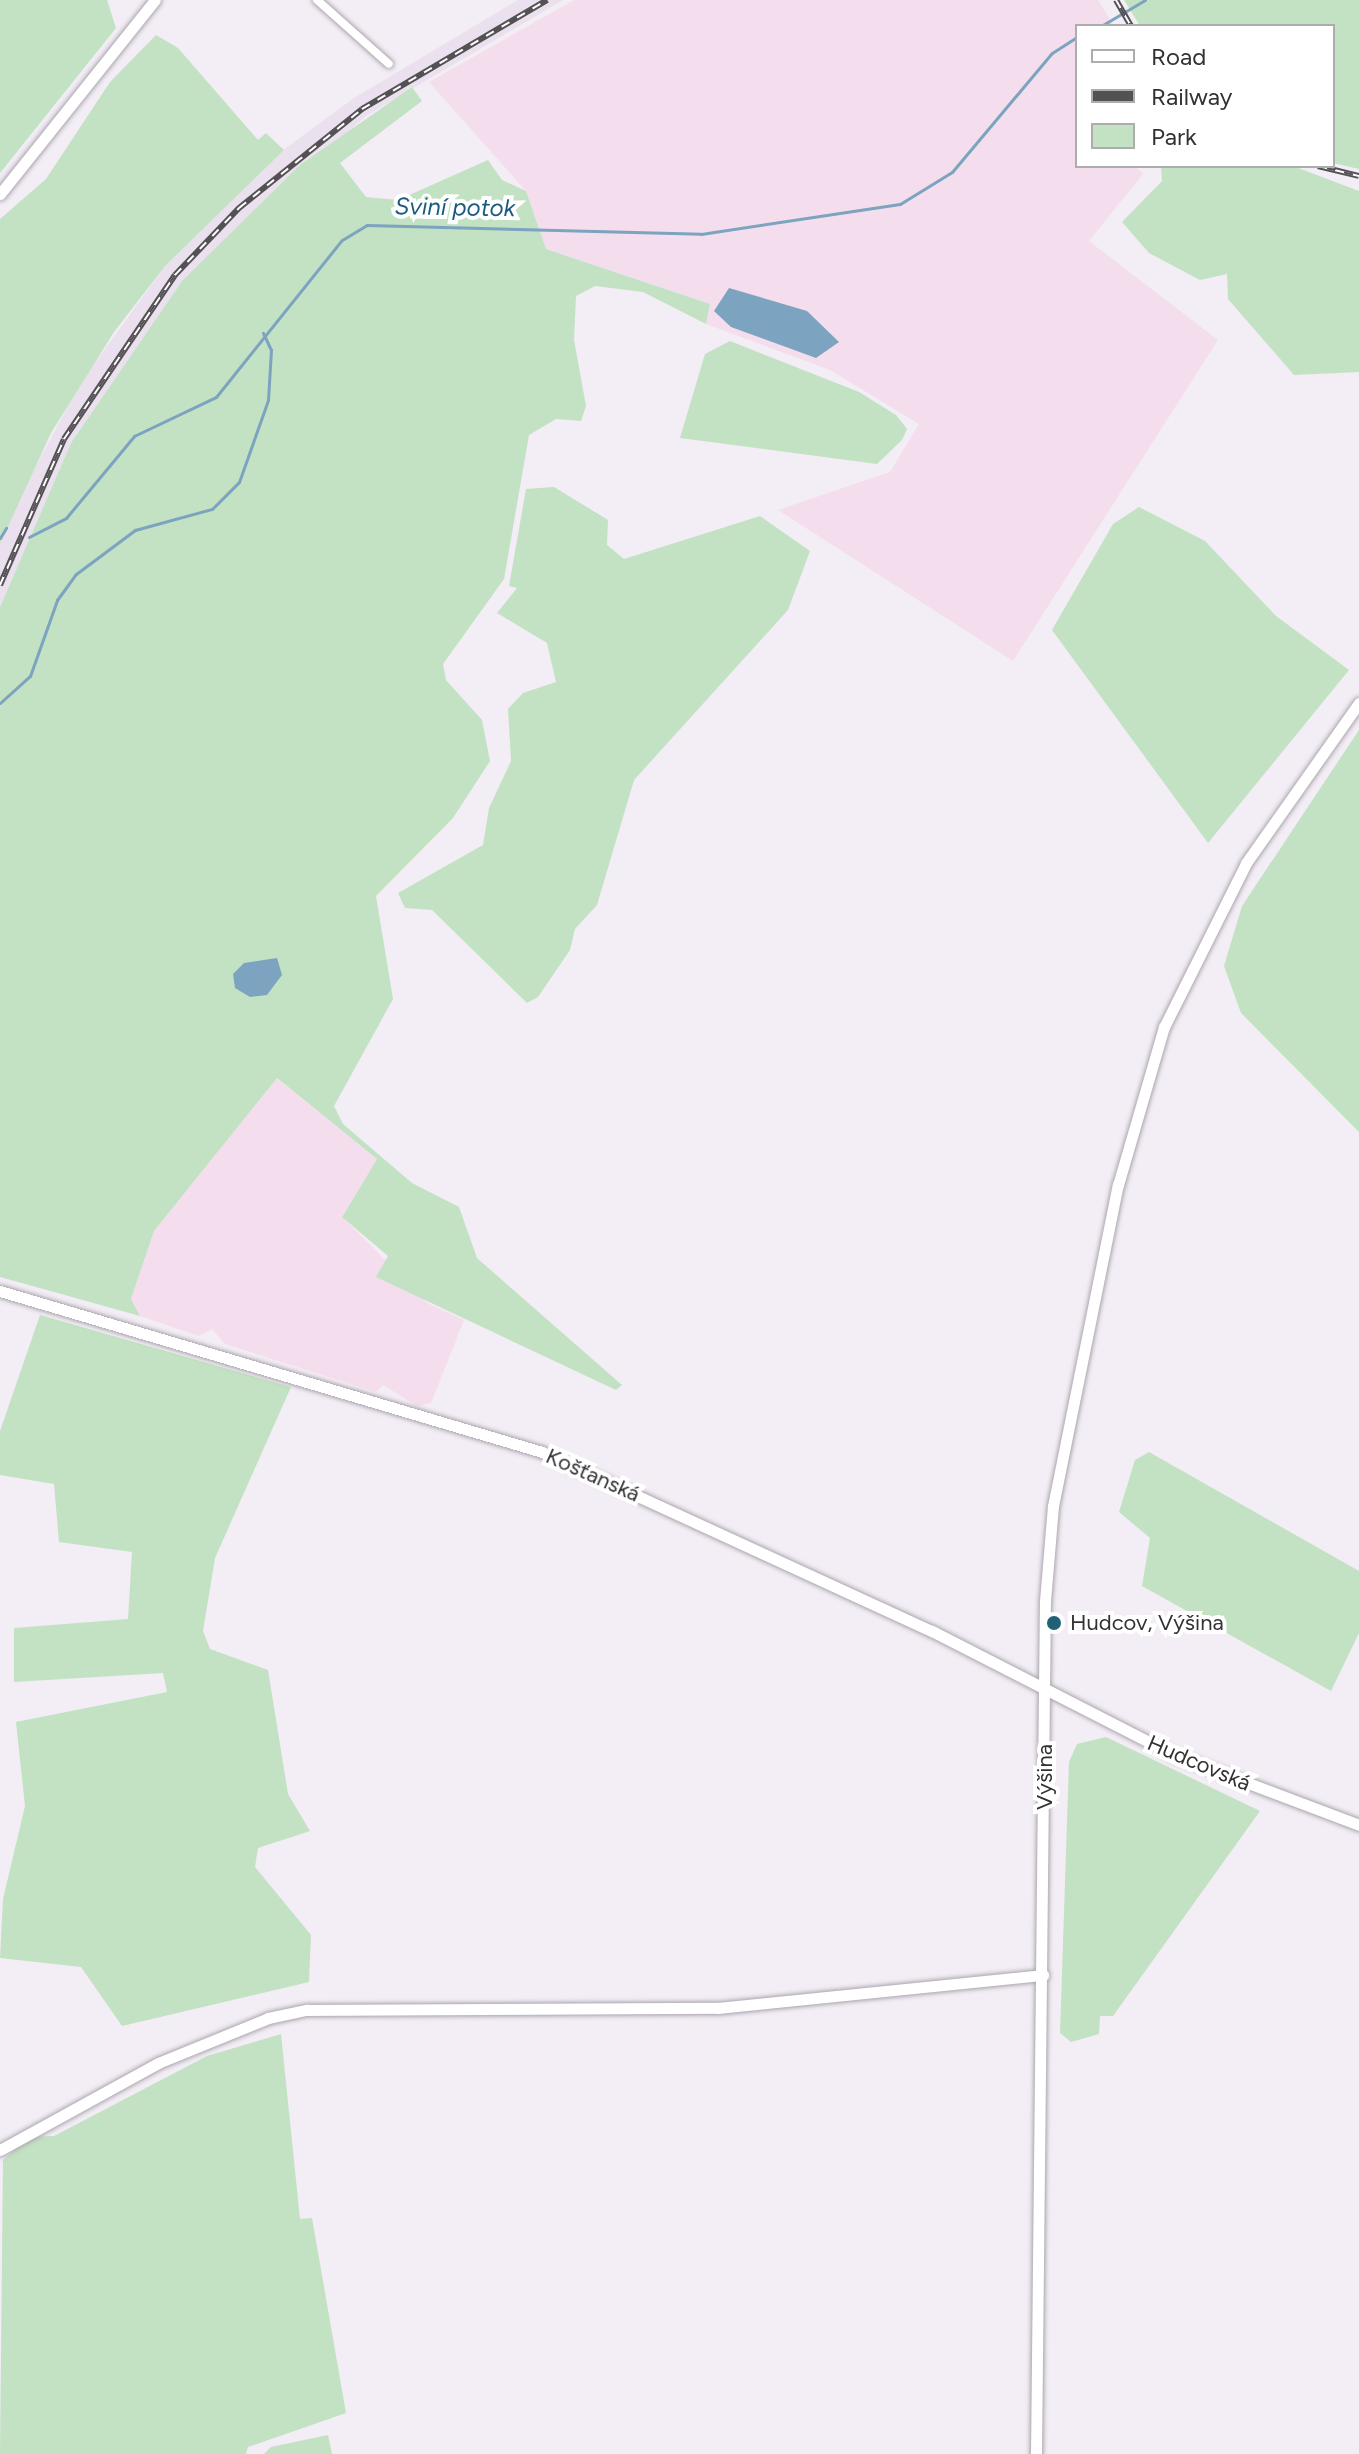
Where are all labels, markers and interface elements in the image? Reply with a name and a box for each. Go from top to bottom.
legend [1075,24,1335,168]
text: Road [1151,42,1206,71]
text: Railway [1151,82,1232,111]
text: Park [1151,122,1197,151]
water label: Sviní potok [394,192,516,222]
street label: Košťanská [542,1443,644,1507]
place label: Hudcov, Výšina [1070,1610,1224,1636]
marker: Hudcov, Výšina [1045,1614,1063,1632]
street label: Hudcovská [1143,1729,1255,1797]
street label: Výšina [1032,1744,1058,1810]

